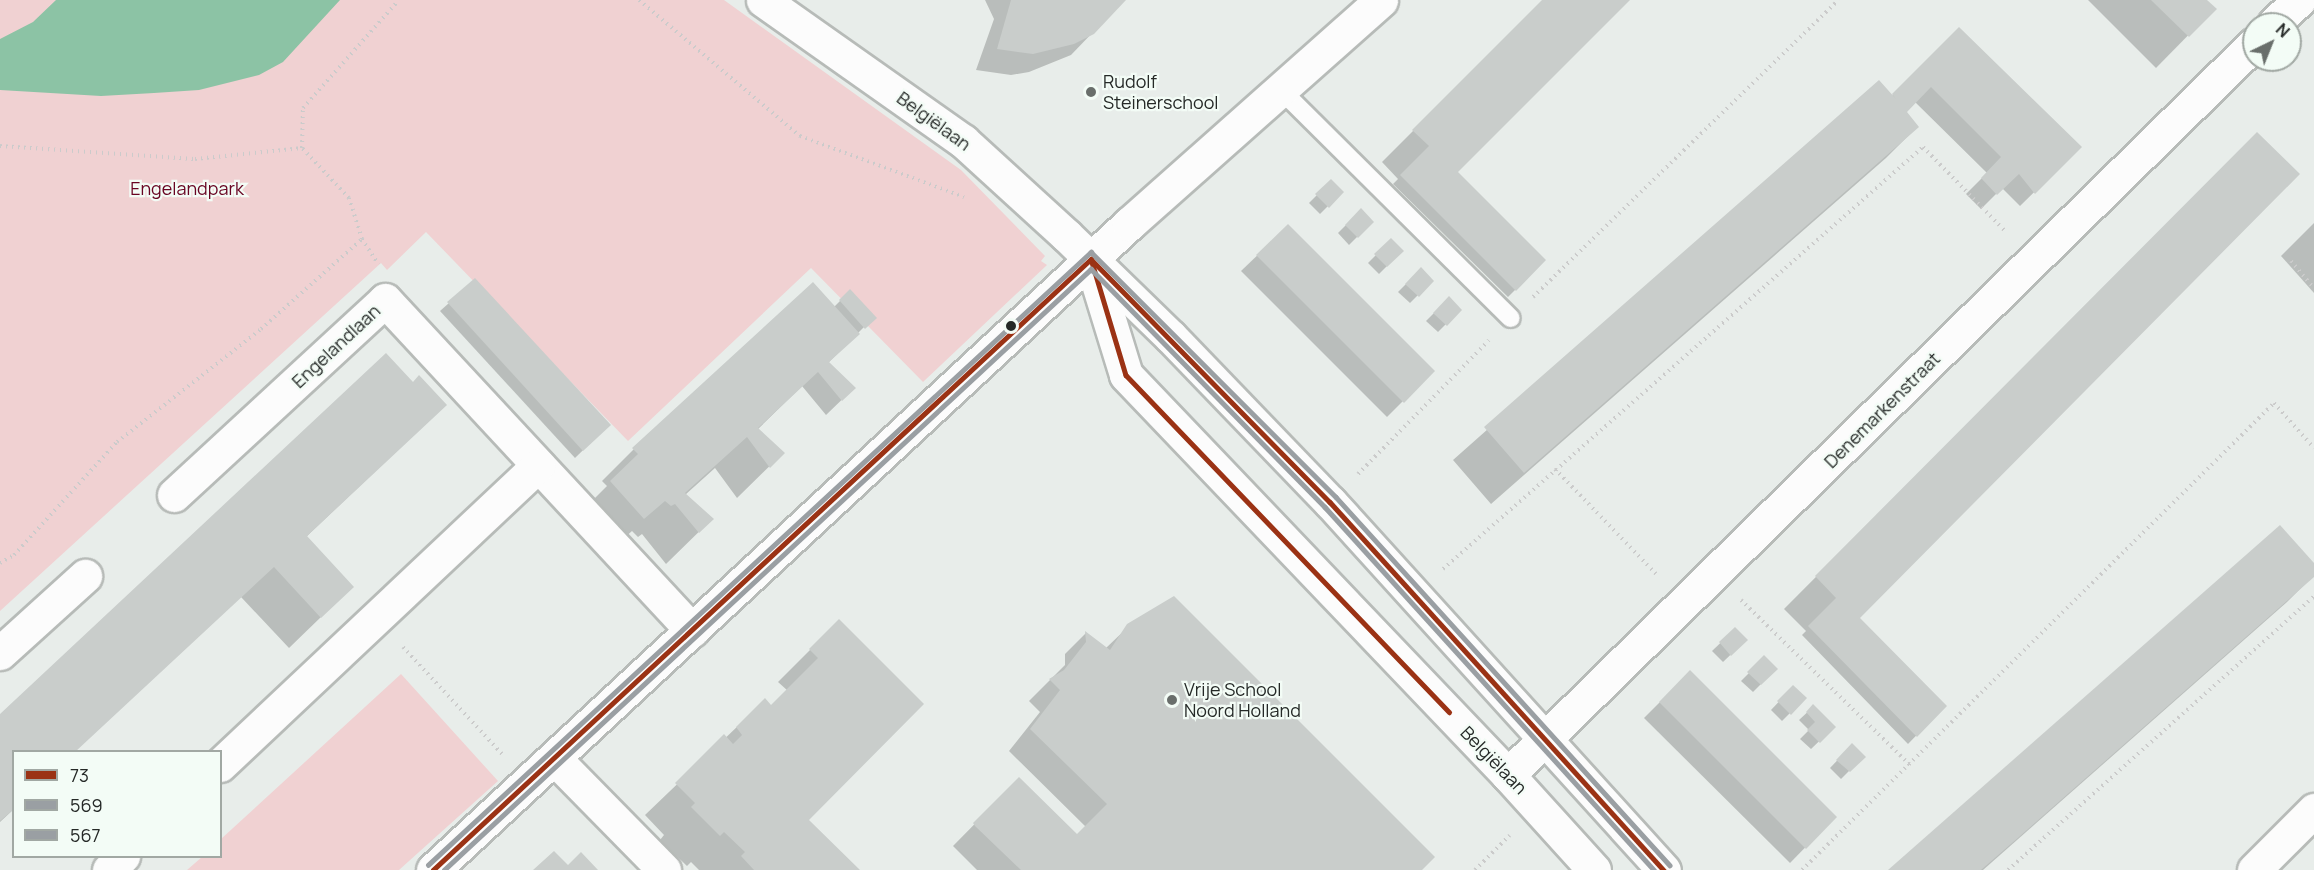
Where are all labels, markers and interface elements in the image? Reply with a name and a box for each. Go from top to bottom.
north arrow [2242,12,2302,72]
text: N [2271,18,2295,42]
place label: Rudolf Steinerschool [1103,71,1219,113]
marker: Rudolf Steinerschool [1084,85,1098,99]
street label: Belgiëlaan [893,87,975,155]
park label: Engelandpark [130,177,244,199]
street label: Engelandlaan [287,300,385,392]
unlabelled marker [1005,320,1017,332]
street label: Denemarkenstraat [1820,348,1944,472]
place label: Vrije School Noord Holland [1184,679,1301,722]
marker: Vrije School Noord Holland [1165,693,1179,707]
street label: Belgiëlaan [1456,722,1532,798]
legend [12,750,222,858]
text: 73 [70,763,89,787]
text: 569 [70,793,103,817]
text: 567 [70,823,101,847]

